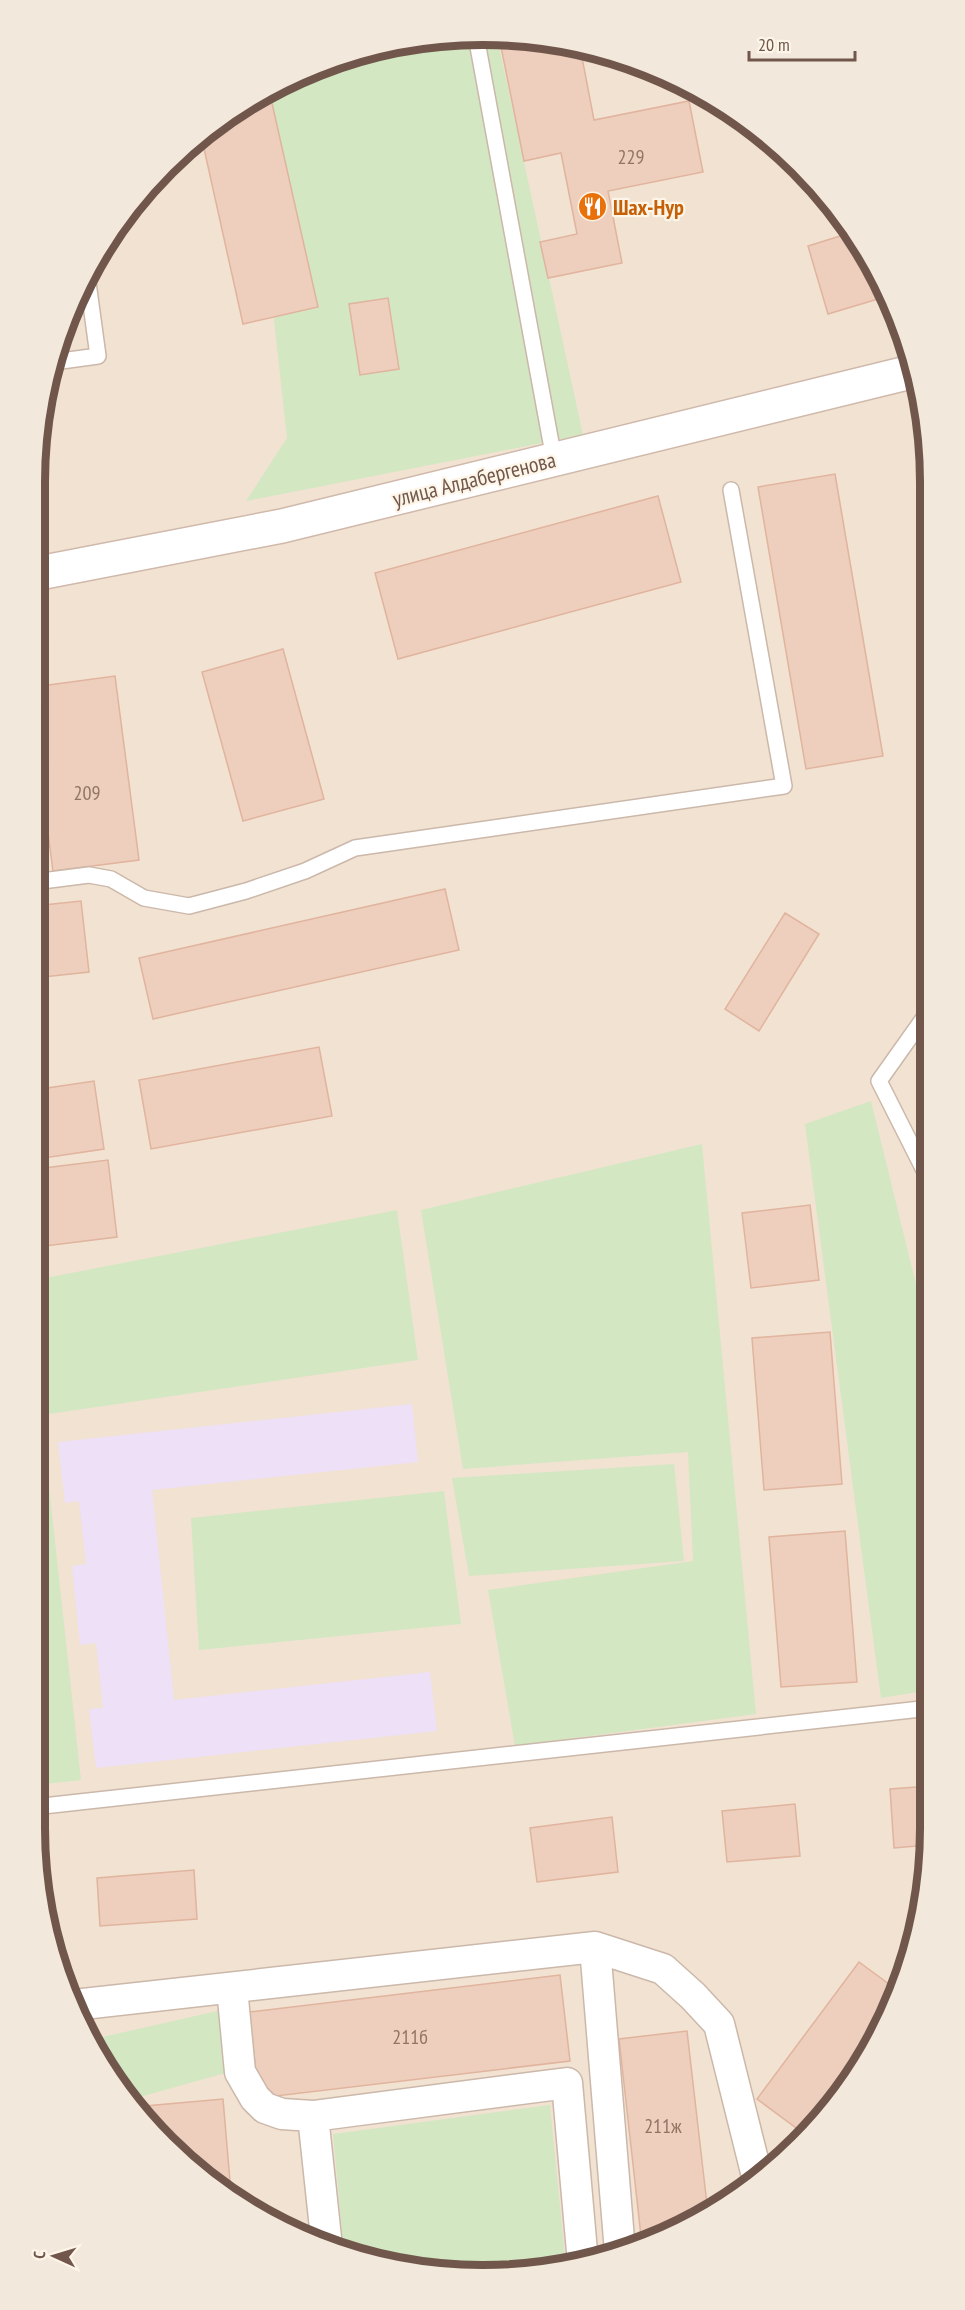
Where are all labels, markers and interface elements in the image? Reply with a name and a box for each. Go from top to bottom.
scale bar [749,24,856,62]
text: 20 m [758,33,790,56]
house number: 229 [618,144,645,170]
restaurant icon: Шах-Нур [576,191,608,223]
place label: Шах-Нур [613,193,684,221]
street label: улица Алдабергенова [390,445,558,513]
house number: 209 [74,780,101,806]
house number: 211б [392,2024,428,2050]
house number: 211ж [644,2113,682,2139]
north arrow [24,2226,84,2286]
text: С [29,2250,49,2259]

